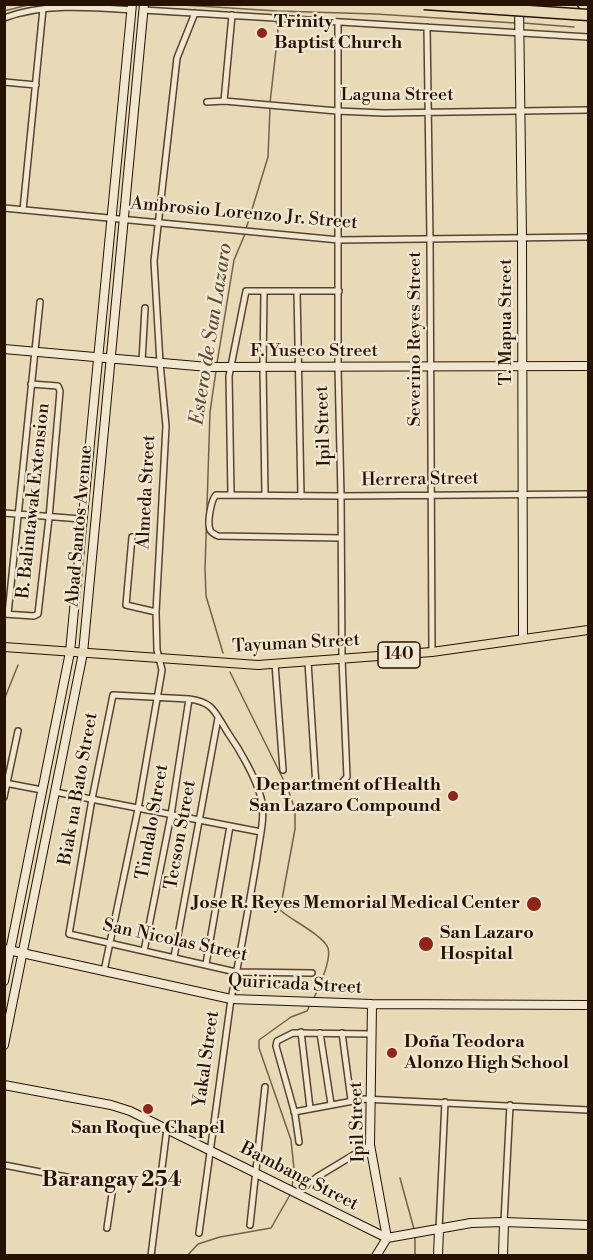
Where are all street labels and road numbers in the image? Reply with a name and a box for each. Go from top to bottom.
street label: Laguna Street [340,85,454,107]
street label: Ambrosio Lorenzo Jr. Street [130,193,358,235]
street label: Severino Reyes Street [405,251,427,427]
street label: T. Mapua Street [496,259,518,385]
street label: F. Yuseco Street [250,341,378,363]
street label: Ipil Street [312,385,336,467]
street label: B. Balintawak Extension [13,402,55,600]
street label: Almeda Street [133,434,161,550]
street label: Abad Santos Avenue [62,444,98,608]
street label: Herrera Street [361,468,479,492]
street label: Tayuman Street [232,630,360,658]
road number: 140 [378,642,420,668]
street label: Biak na Bato Street [55,711,103,867]
street label: Tindalo Street [132,763,174,881]
street label: Tecson Street [161,779,201,891]
street label: San Nicolas Street [101,915,249,967]
street label: Quiricada Street [227,971,363,999]
street label: Yakal Street [190,1009,224,1109]
street label: Ipil Street [346,1081,370,1163]
street label: Bambang Street [236,1138,362,1216]

